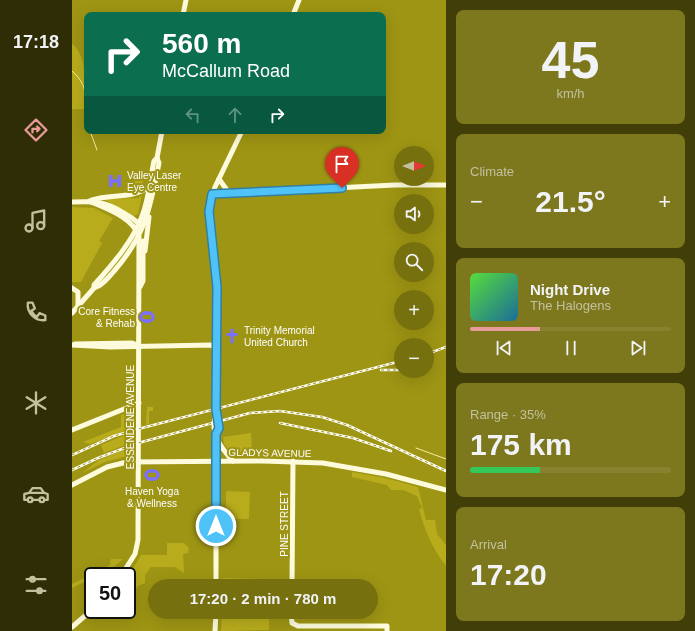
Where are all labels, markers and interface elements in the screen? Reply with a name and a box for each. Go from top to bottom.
icon: right [96,28,148,80]
text: 560 m [162,28,241,59]
text: 45 [542,31,599,89]
text: 17:18 [13,32,59,52]
text: McCallum Road [162,61,290,81]
text: km/h [556,86,585,101]
icon: left [182,104,204,126]
icon: ahead [224,104,246,126]
icon: right [266,104,288,126]
icon: directions [22,116,50,144]
north arrow [394,146,434,186]
map controls [394,146,434,378]
pin [325,147,359,188]
icon: arrive [331,153,353,175]
text: Climate [470,164,514,179]
place label: Valley Laser Eye Centre [127,170,182,193]
hospital icon: Valley Laser Eye Centre [106,172,124,190]
text: 21.5° [535,185,606,218]
text: − [470,189,483,214]
text: + [658,189,671,214]
button: sound [394,194,434,234]
icon: music [22,207,50,235]
button: search [394,242,434,282]
text: Night Drive [530,281,610,298]
button: + [394,290,434,330]
icon: phone [22,298,50,326]
text: The Halogens [530,298,611,313]
place label: Core Fitness & Rehab [78,306,135,329]
sports icon: Core Fitness & Rehab [138,308,156,326]
place label: Trinity Memorial United Church [244,325,315,348]
church icon: Trinity Memorial United Church [223,327,241,345]
icon: previous [493,337,515,359]
icon: pause [560,337,582,359]
icon: next [627,337,649,359]
button: − [394,338,434,378]
street label: ESSENDENE AVENUE [125,365,136,469]
icon: climate [22,389,50,417]
text: Range · 35% [470,407,546,422]
text: 175 km [470,428,572,461]
street label: GLADYS AVENUE [228,447,312,459]
sports icon: Haven Yoga & Wellness [143,466,161,484]
icon: car [22,480,50,508]
place label: Haven Yoga & Wellness [125,486,179,509]
street label: PINE STREET [279,491,290,557]
position arrow [195,505,237,547]
text: Arrival [470,537,507,552]
text: 17:20 [470,558,547,591]
speed limit sign: 50 [84,567,136,619]
icon: filters [22,571,50,599]
text: 17:20 · 2 min · 780 m [190,590,336,607]

